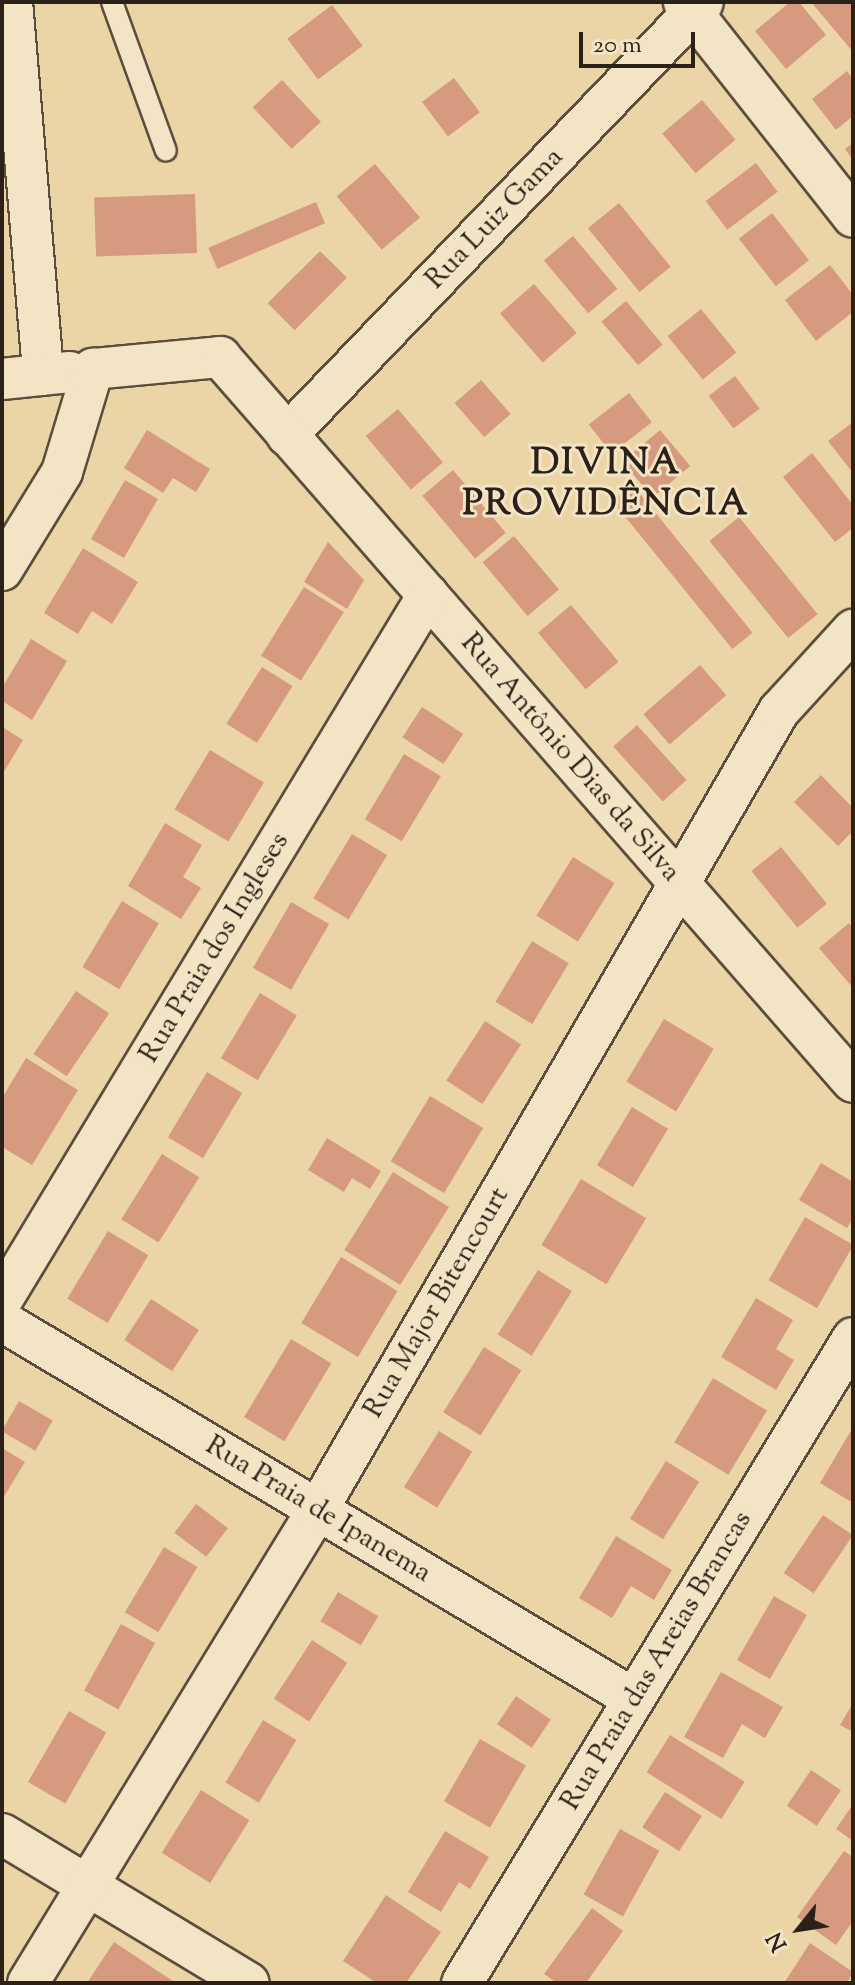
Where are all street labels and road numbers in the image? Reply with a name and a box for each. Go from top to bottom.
street label: Rua Luiz Gama [419,141,571,297]
street label: Rua Antônio Dias da Silva [453,627,687,889]
street label: Rua Praia dos Ingleses [133,827,297,1069]
street label: Rua Major Bitencourt [357,1182,517,1424]
street label: Rua Praia de Ipanema [199,1429,437,1591]
street label: Rua Praia das Areias Brancas [554,1505,760,1817]

